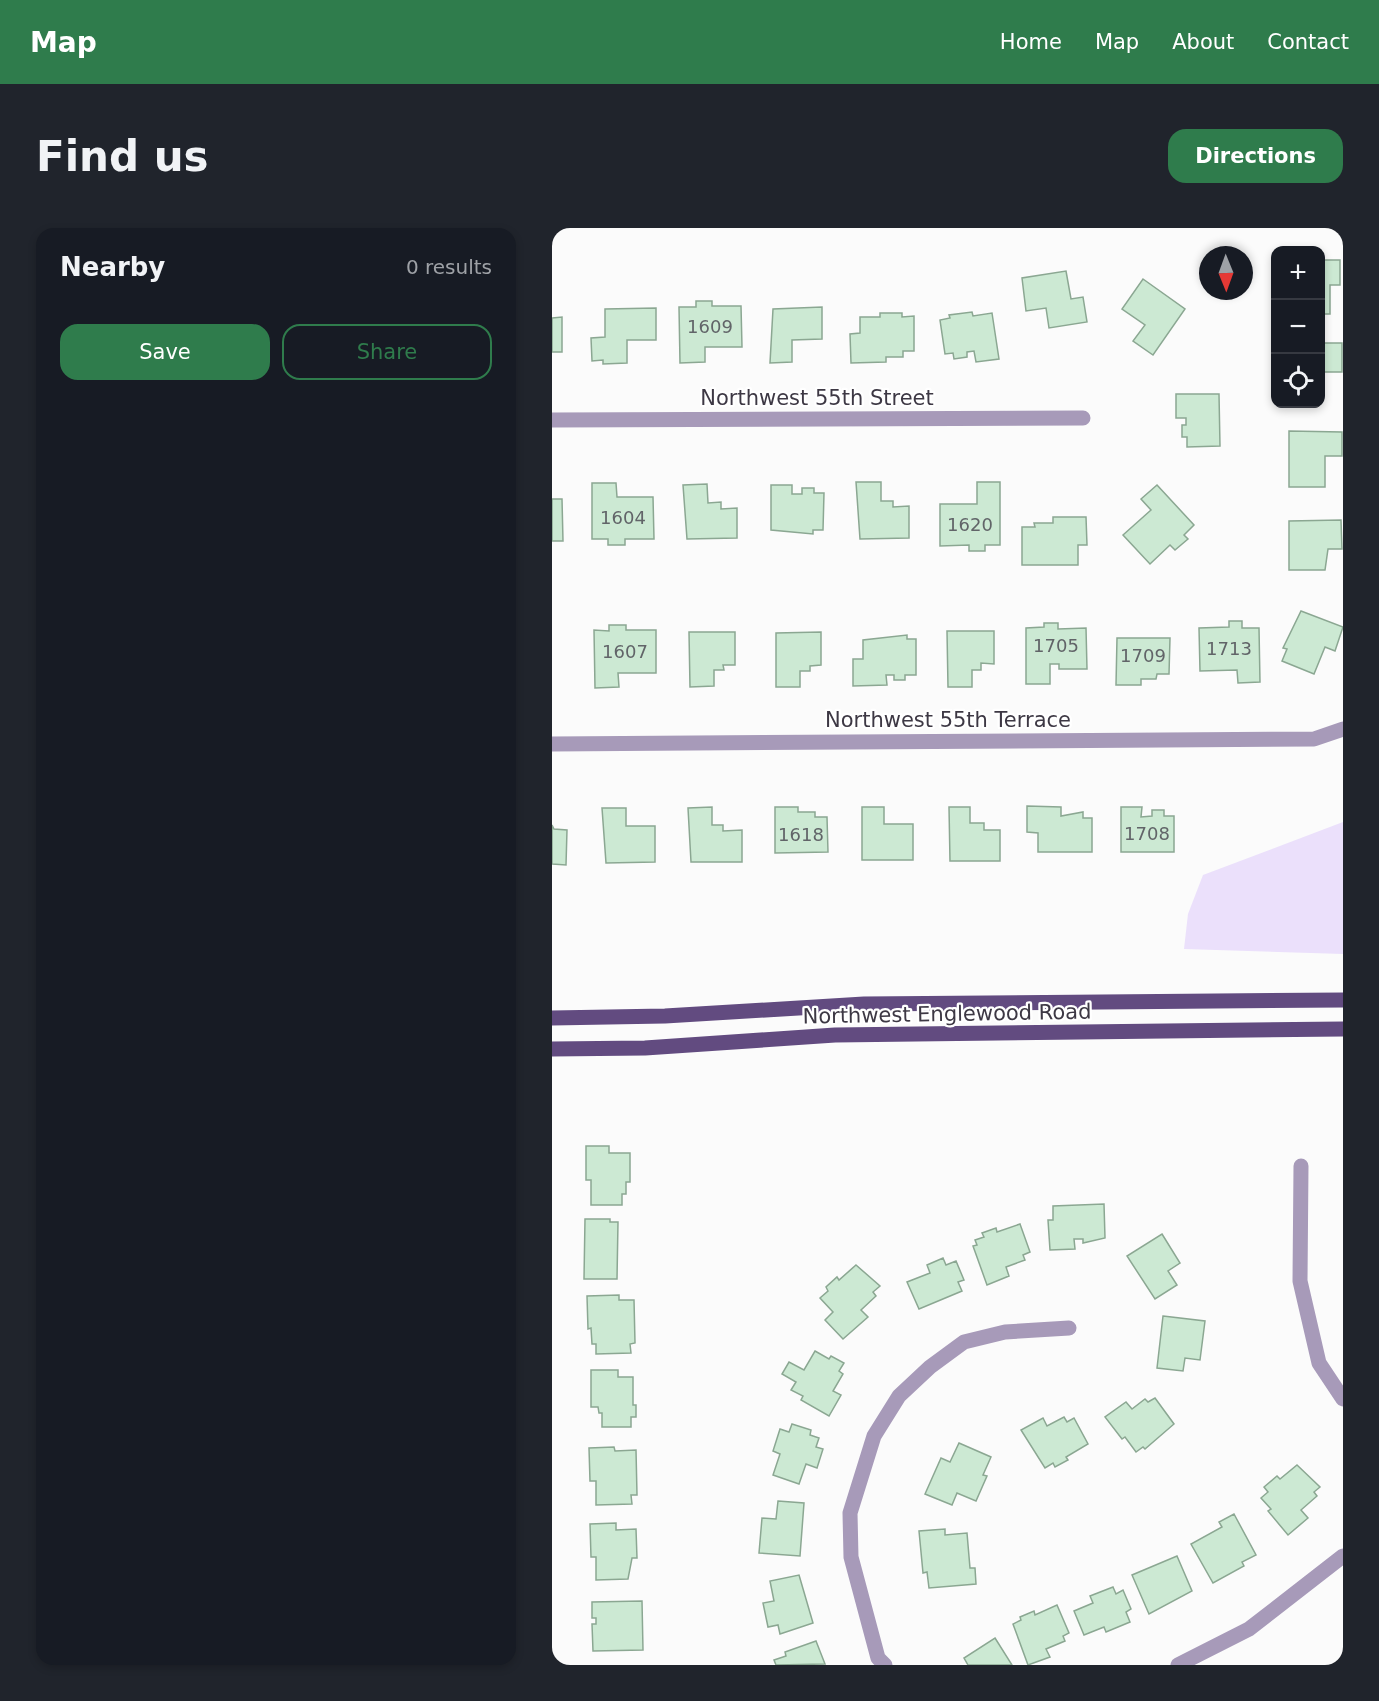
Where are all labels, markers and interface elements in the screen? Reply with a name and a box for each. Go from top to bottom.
text: Map [30,26,97,59]
text: Home [1000,30,1062,54]
text: Map [1095,30,1139,54]
text: About [1172,30,1234,54]
text: Contact [1267,30,1349,54]
button: Directions [1168,129,1343,183]
text: Find us [36,132,209,181]
north arrow [1199,246,1253,300]
map controls [1271,246,1325,408]
button: + [1271,246,1325,300]
text: Nearby [60,252,165,282]
text: 0 results [406,255,492,279]
button: − [1271,300,1325,354]
house number: 1609 [687,316,733,337]
button: Save [60,324,270,380]
button: Share [282,324,492,380]
button: locate [1271,354,1325,408]
street label: Northwest 55th Street [700,386,934,410]
house number: 1604 [600,507,646,528]
house number: 1620 [947,514,993,535]
house number: 1705 [1033,635,1079,656]
house number: 1713 [1206,638,1252,659]
house number: 1607 [602,641,648,662]
house number: 1709 [1120,645,1166,666]
street label: Northwest 55th Terrace [825,708,1071,732]
house number: 1708 [1124,823,1170,844]
house number: 1618 [778,824,824,845]
street label: Northwest Englewood Road [802,999,1092,1029]

